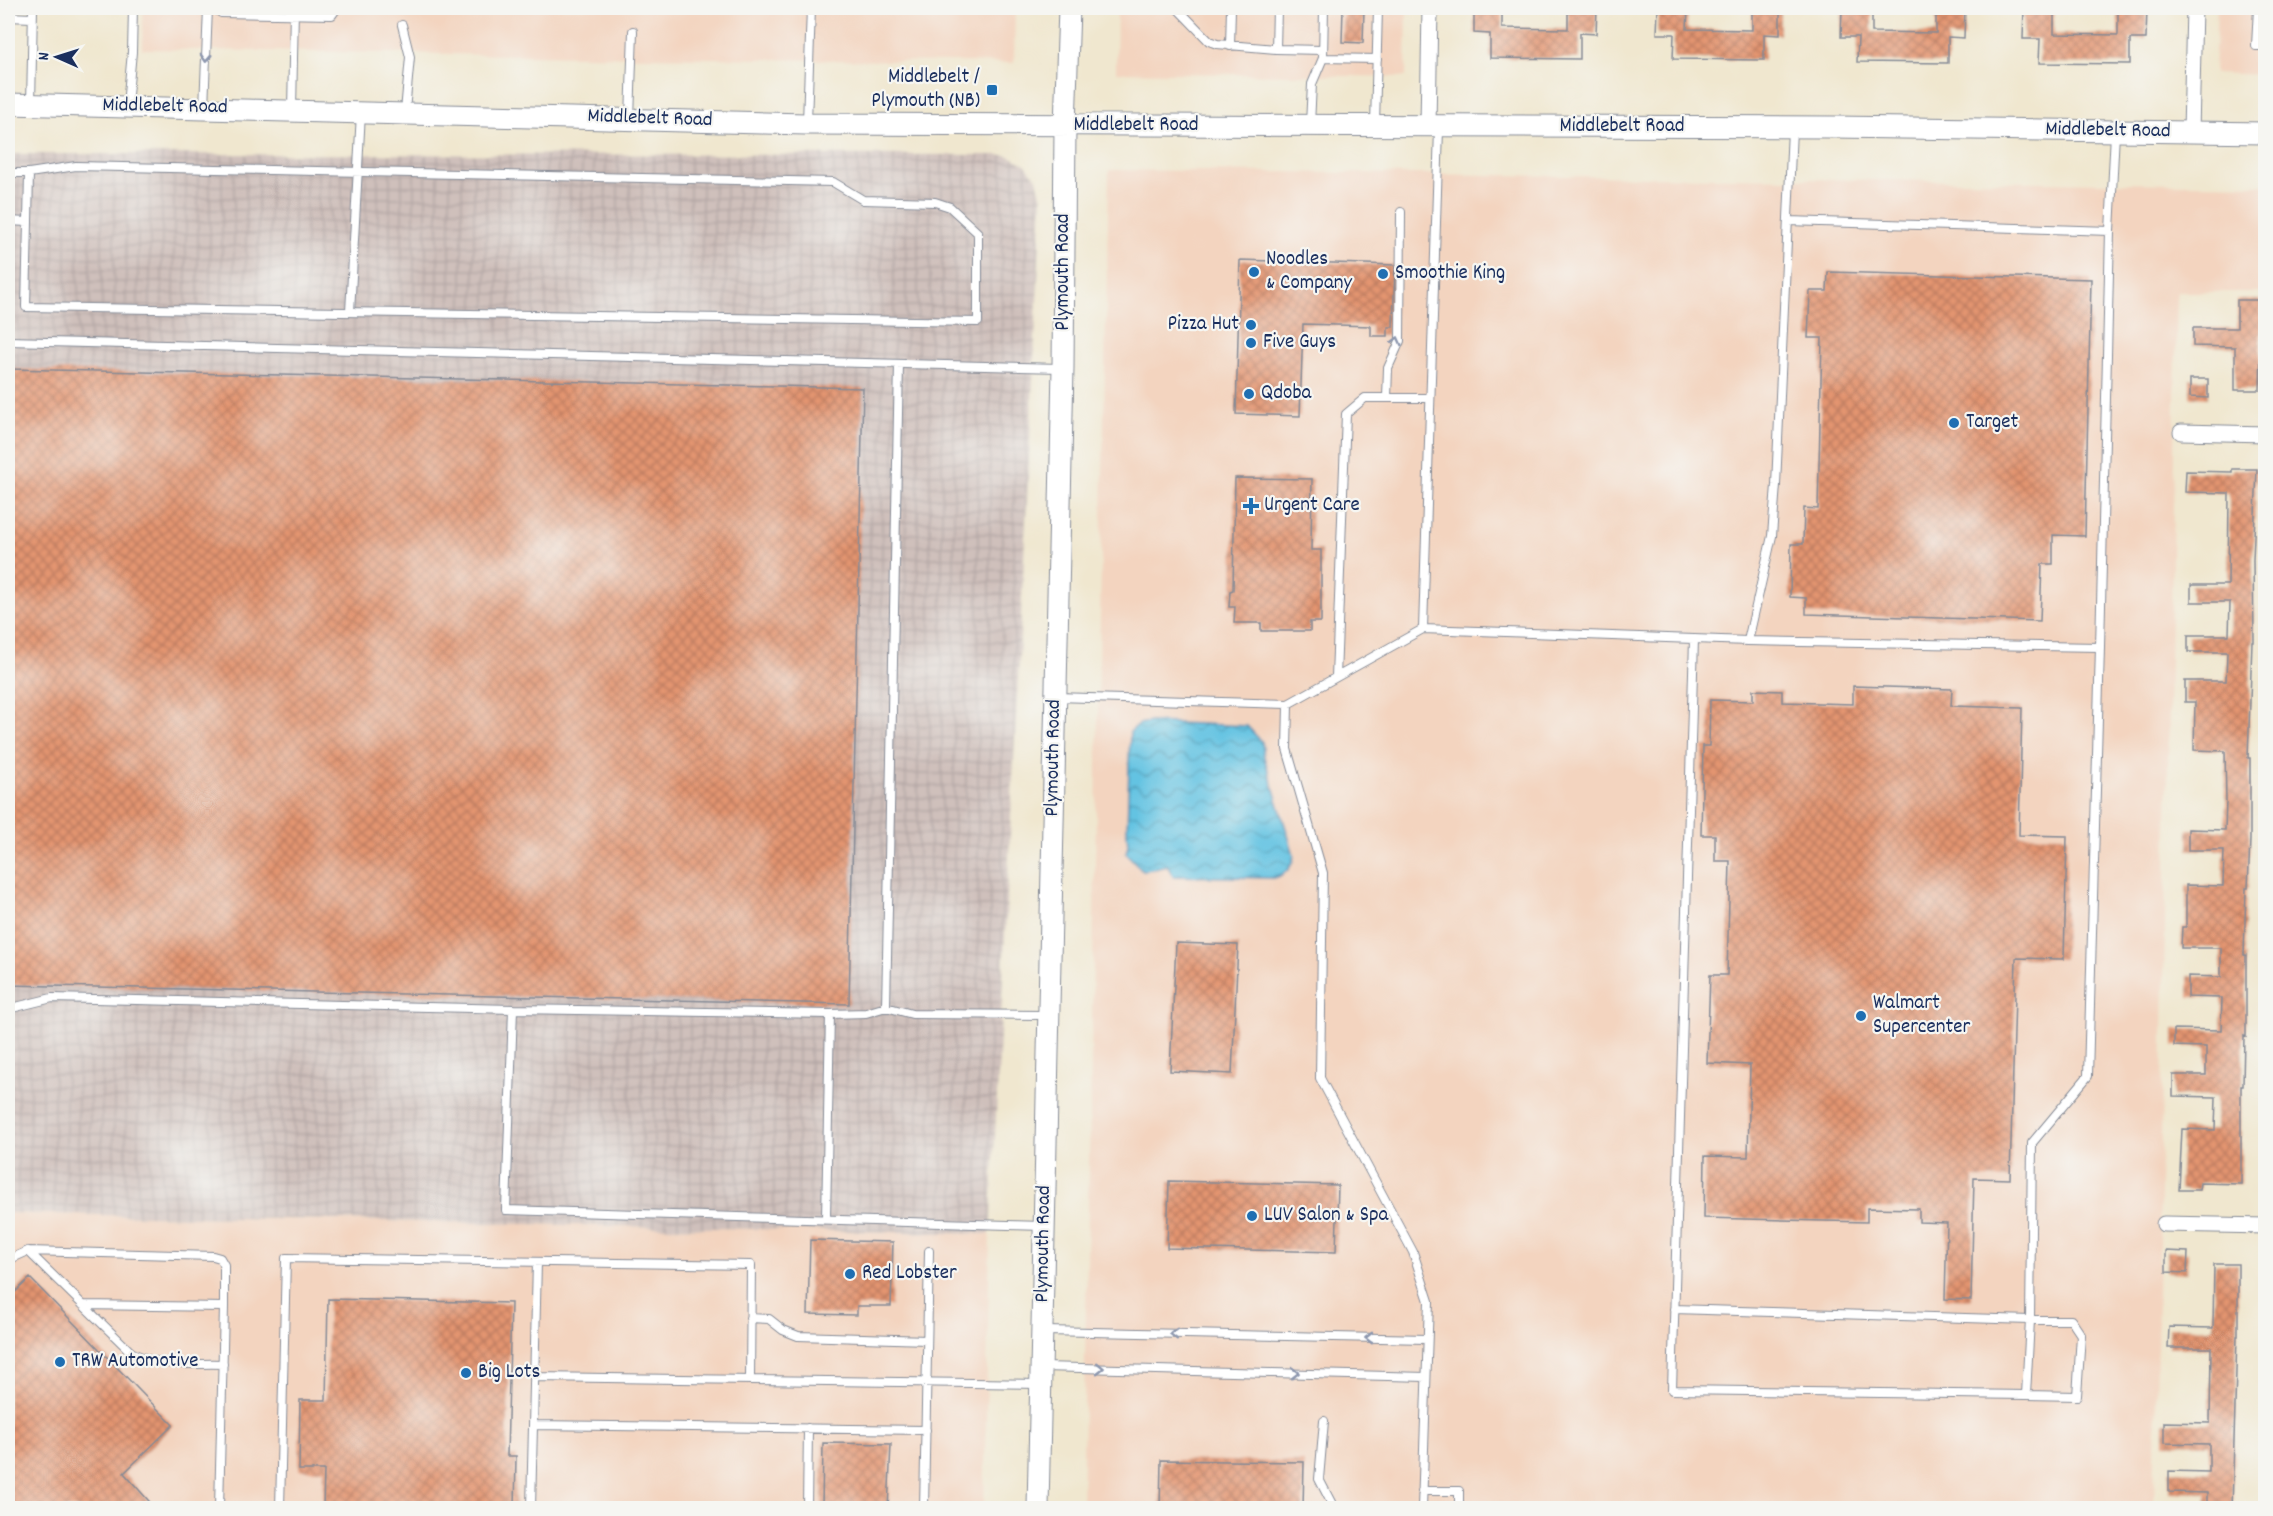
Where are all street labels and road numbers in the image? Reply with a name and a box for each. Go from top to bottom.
street label: Middlebelt Road [102,91,228,123]
street label: Middlebelt Road [587,102,713,136]
street label: Middlebelt Road [1073,111,1199,141]
street label: Middlebelt Road [1559,112,1685,142]
street label: Middlebelt Road [2045,115,2171,147]
street label: Plymouth Road [1049,213,1079,331]
street label: Plymouth Road [1038,699,1070,817]
street label: Plymouth Road [1028,1185,1060,1303]

